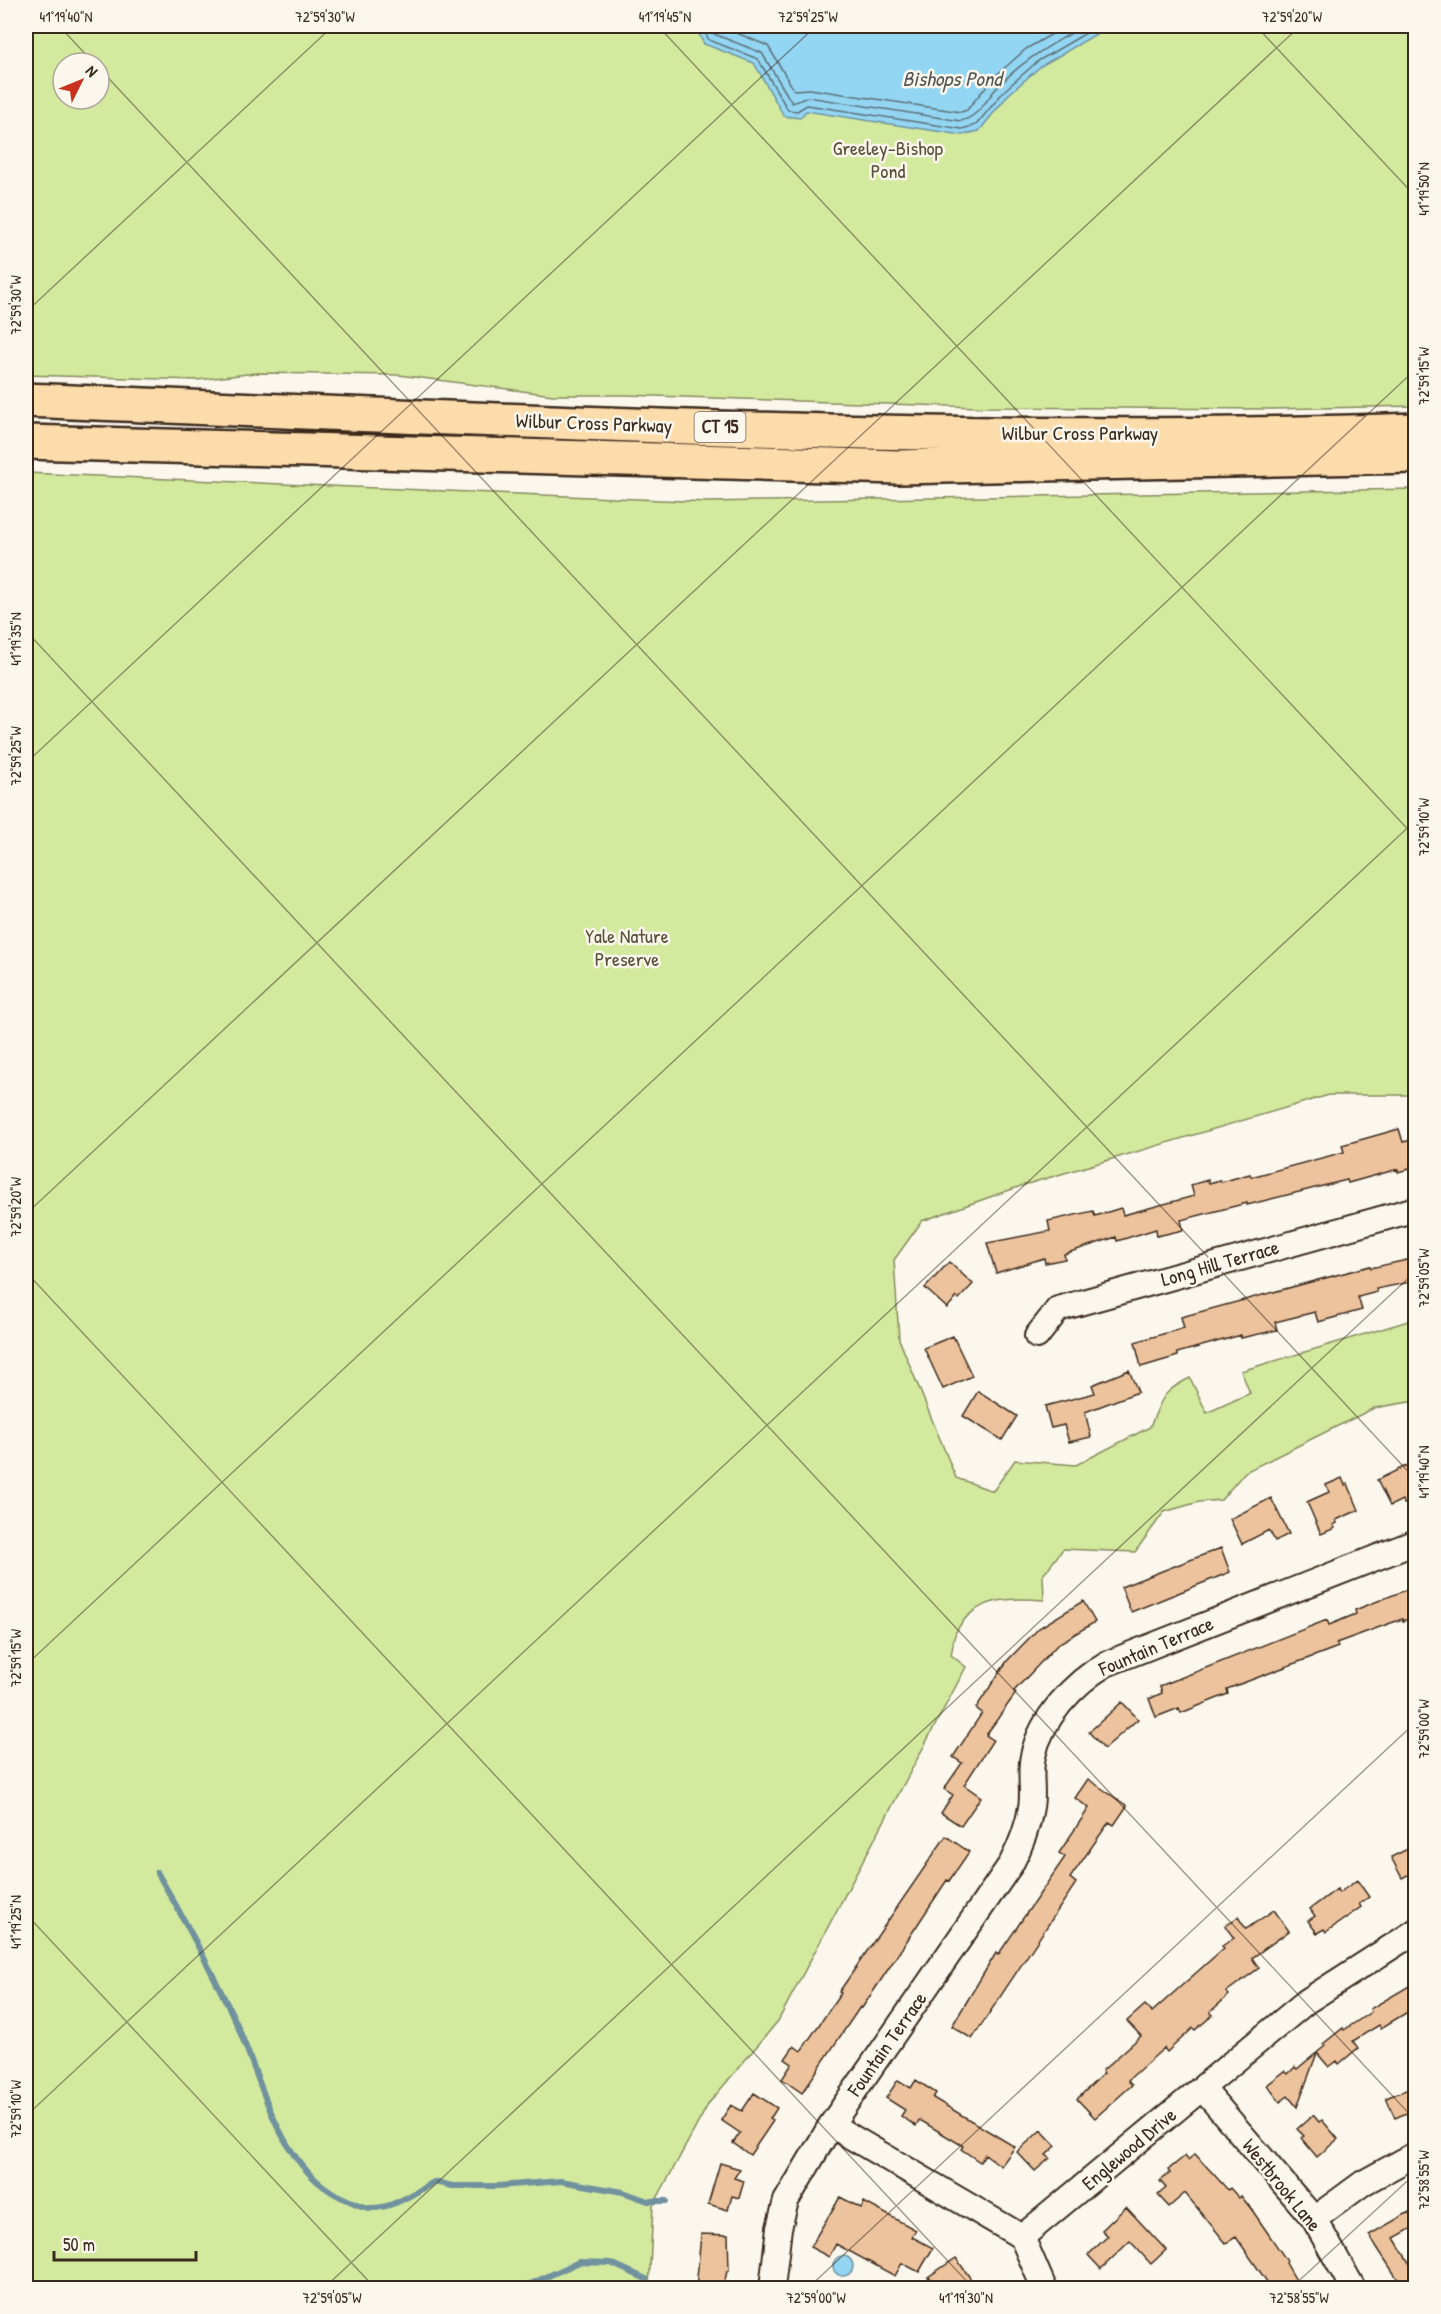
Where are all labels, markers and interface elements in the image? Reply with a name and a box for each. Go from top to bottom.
text: 41°19'40"N [40,6,92,27]
text: 72°59'30"W [295,6,355,27]
text: 41°19'45"N [639,6,691,27]
text: 72°59'25"W [778,6,838,27]
text: 72°59'20"W [1262,6,1323,27]
north arrow [51,51,111,111]
text: N [81,60,103,82]
water label: Bishops Pond [903,64,1005,93]
park label: Greeley-Bishop Pond [833,134,944,184]
text: 41°19'50"N [1413,162,1434,216]
text: 72°59'30"W [5,275,26,335]
text: 72°59'15"W [1413,346,1434,405]
street label: Wilbur Cross Parkway [515,406,673,439]
road number: CT 15 [694,412,746,442]
street label: Wilbur Cross Parkway [1002,419,1158,446]
text: 41°19'35"N [5,612,26,666]
text: 72°59'25"W [5,726,26,786]
text: 72°59'10"W [1413,797,1434,856]
park label: Yale Nature Preserve [585,922,669,972]
text: 72°59'20"W [5,1176,26,1237]
street label: Long Hill Terrace [1158,1233,1282,1292]
text: 72°59'05"W [1413,1248,1434,1308]
text: 41°19'40"N [1413,1446,1434,1498]
street label: Fountain Terrace [1094,1609,1217,1682]
text: 72°59'15"W [5,1628,26,1687]
text: 72°59'00"W [1413,1699,1434,1759]
text: 41°19'25"N [5,1895,26,1949]
street label: Fountain Terrace [840,1986,933,2102]
text: 72°59'10"W [5,2079,26,2138]
street label: Englewood Drive [1076,2101,1182,2196]
street label: Westbrook Lane [1237,2133,1328,2237]
text: 72°58'55"W [1413,2149,1434,2210]
scale bar [54,2224,196,2262]
text: 50 m [63,2232,95,2257]
text: 72°59'05"W [302,2287,362,2308]
text: 72°59'00"W [786,2287,846,2308]
text: 41°19'30"N [939,2287,993,2308]
text: 72°58'55"W [1269,2287,1330,2308]

